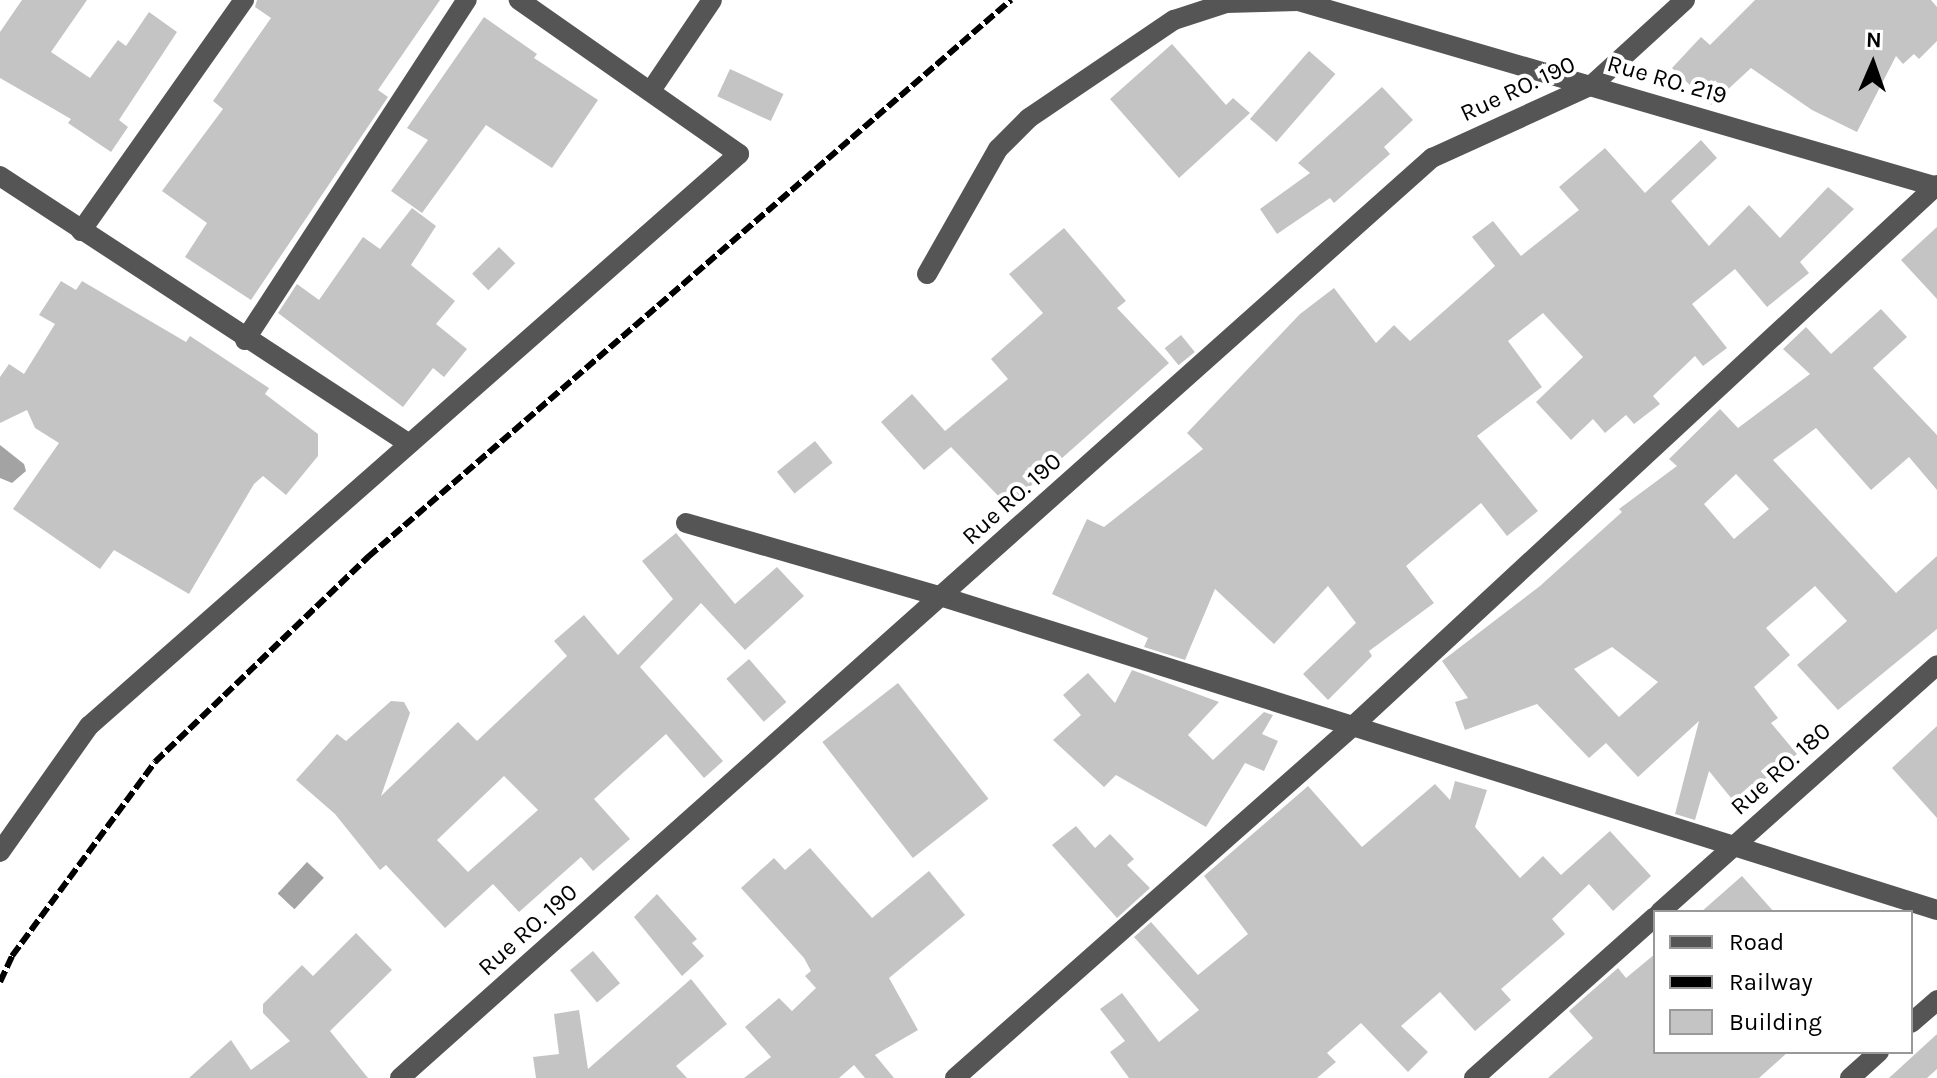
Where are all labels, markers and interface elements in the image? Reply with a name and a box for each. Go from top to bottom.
north arrow [1833,24,1913,104]
text: N [1865,27,1882,53]
street label: Rue RO. 219 [1604,49,1730,111]
street label: Rue RO. 190 [1456,50,1580,128]
street label: Rue RO. 190 [956,447,1068,551]
street label: Rue RO. 180 [1725,717,1837,821]
street label: Rue RO. 190 [472,878,584,982]
legend [1653,910,1913,1054]
text: Road [1729,928,1784,956]
text: Railway [1729,968,1813,996]
text: Building [1729,1008,1822,1036]

